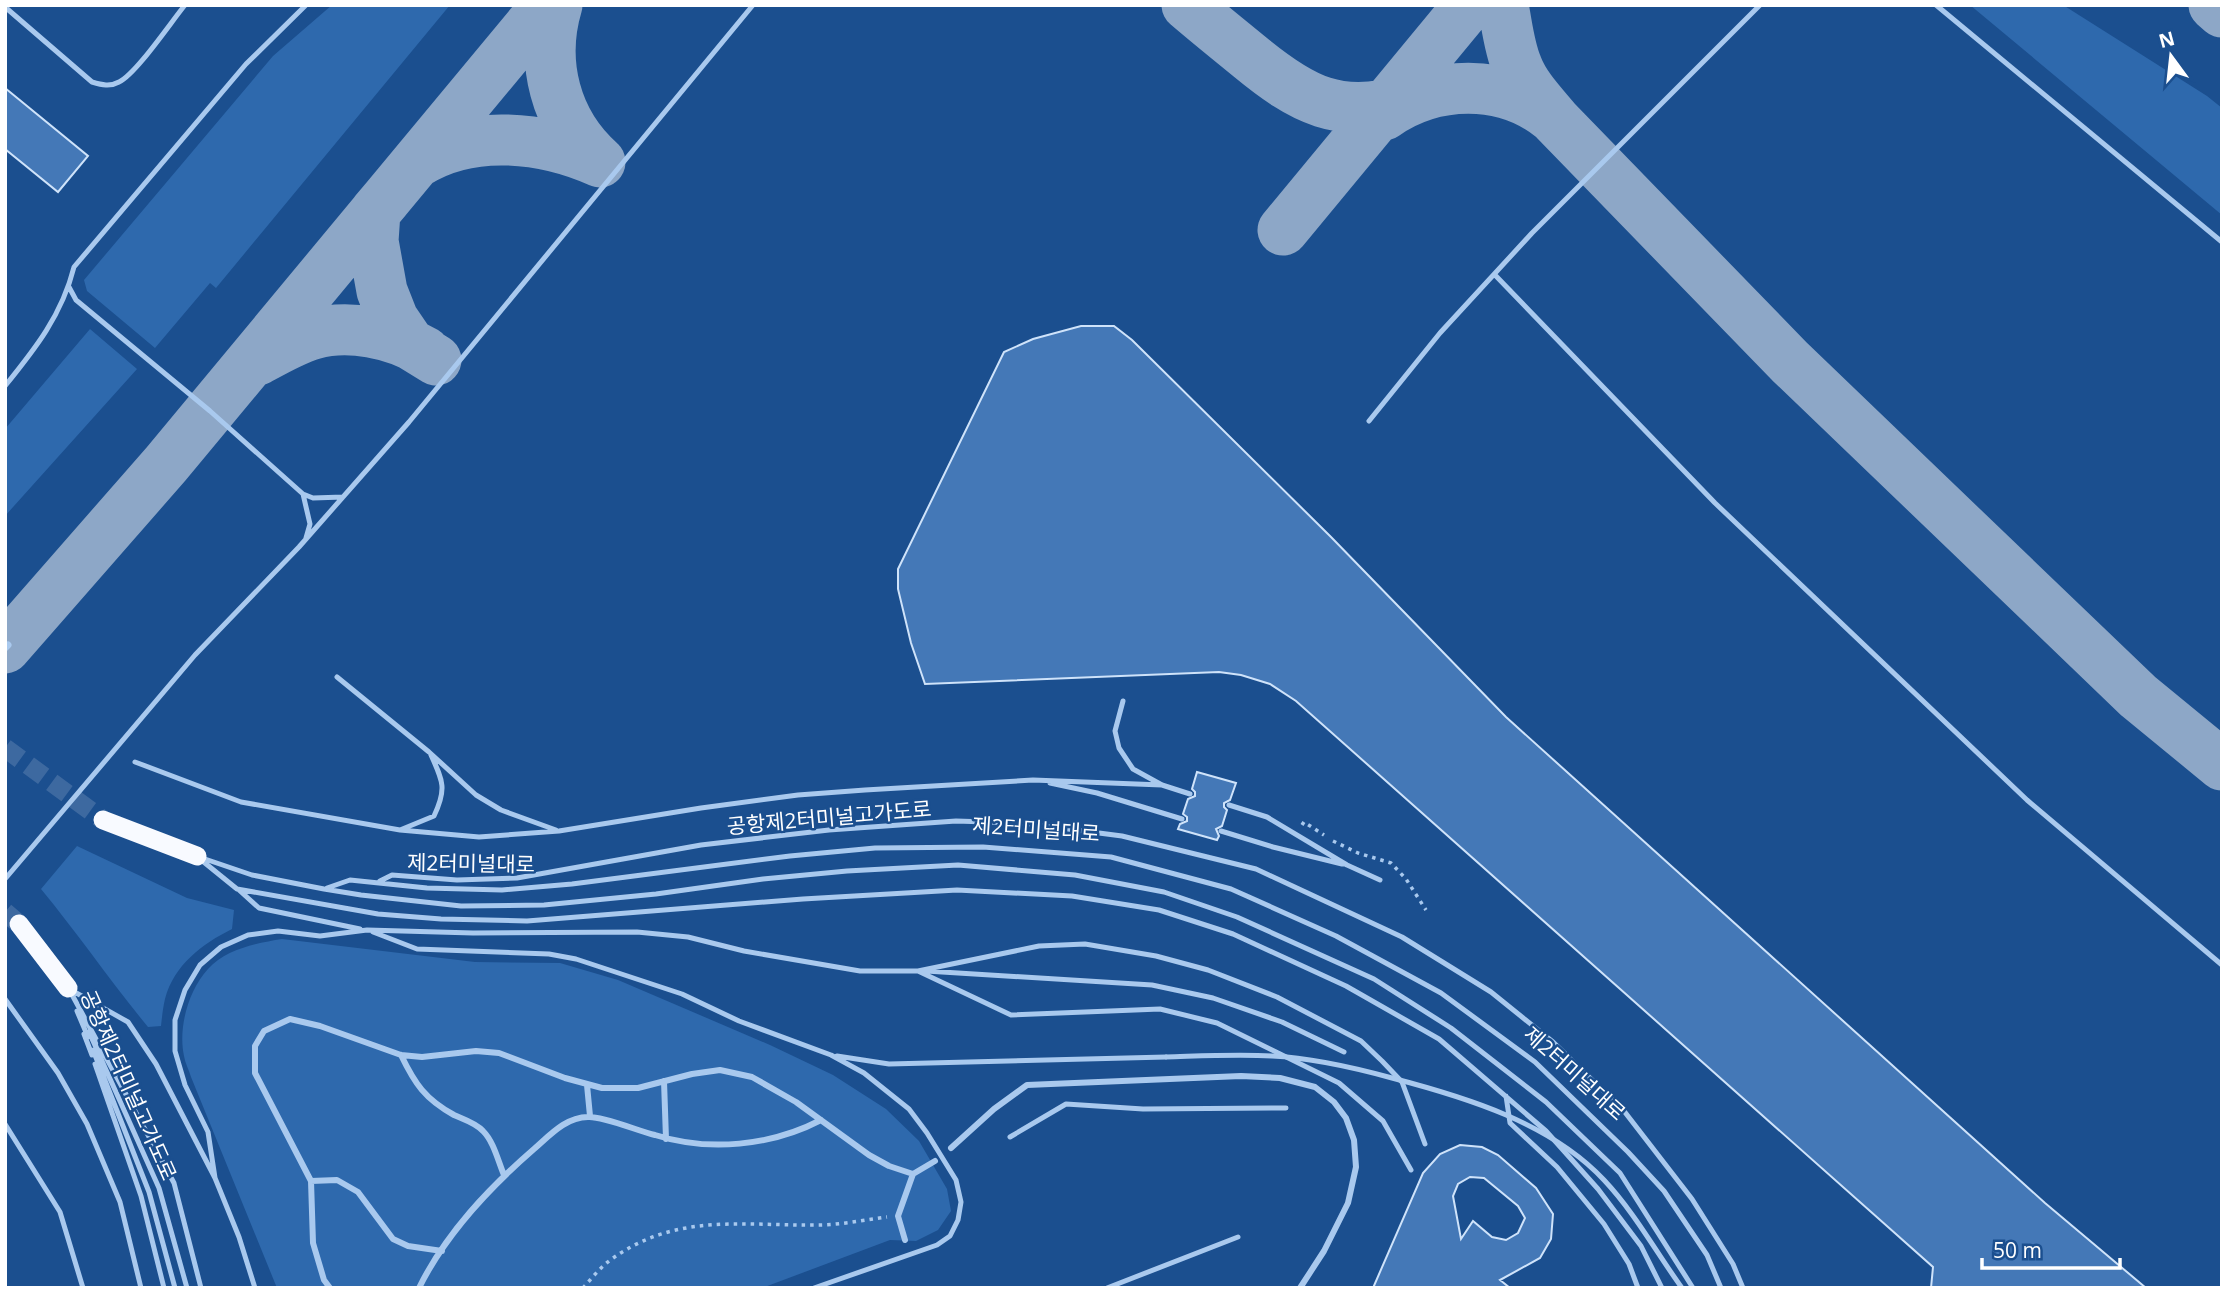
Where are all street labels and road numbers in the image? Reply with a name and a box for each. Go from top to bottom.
street label: 공항제2터미널고가도로 [726,794,932,840]
street label: 제2터미널대로 [971,811,1101,847]
street label: 제2터미널대로 [407,848,535,878]
street label: 공항제2터미널고가도로 [74,986,184,1184]
street label: 제2터미널대로 [1518,1020,1632,1126]

